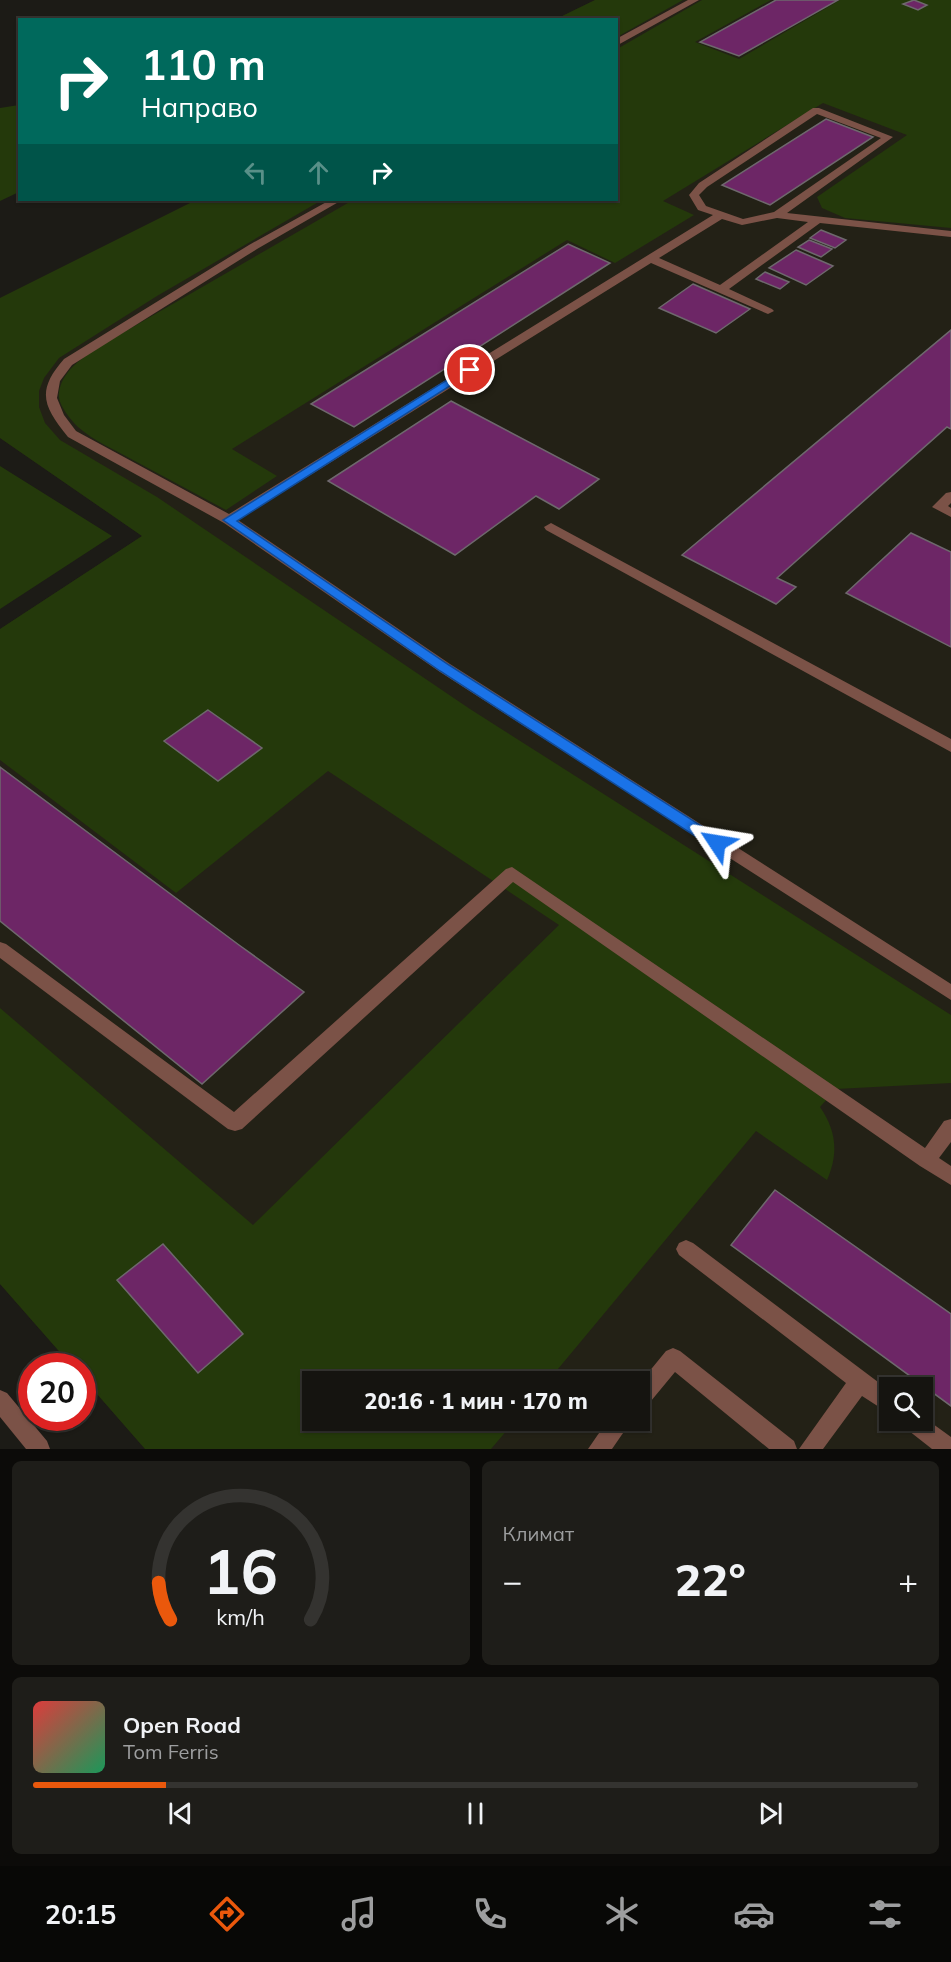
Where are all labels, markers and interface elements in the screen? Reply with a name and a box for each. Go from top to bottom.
text: 110 m [141,38,266,91]
icon: right [42,42,120,120]
text: Направо [141,90,258,124]
icon: left [239,156,272,189]
icon: ahead [302,156,335,189]
icon: right [365,156,398,189]
pin [444,344,495,395]
icon: arrive [453,353,486,386]
position arrow [685,811,749,875]
speed limit sign: 20 [18,1353,96,1431]
map controls [879,1377,933,1431]
button: search [879,1377,933,1431]
text: 20:16 · 1 мин · 170 m [364,1387,588,1415]
text: Климат [503,1521,574,1546]
text: 16 [203,1531,278,1610]
text: 22° [675,1551,746,1607]
text: − [503,1560,522,1601]
text: + [898,1560,918,1601]
text: km/h [216,1603,265,1630]
text: Open Road [123,1711,241,1739]
text: Tom Ferris [123,1739,219,1764]
icon: previous [164,1797,197,1830]
icon: pause [459,1797,492,1830]
icon: next [754,1797,787,1830]
icon: directions [206,1893,248,1935]
icon: music [338,1893,380,1935]
icon: phone [469,1893,511,1935]
icon: climate [601,1893,643,1935]
icon: car [733,1893,775,1935]
icon: filters [864,1893,906,1935]
text: 20:15 [45,1897,116,1931]

